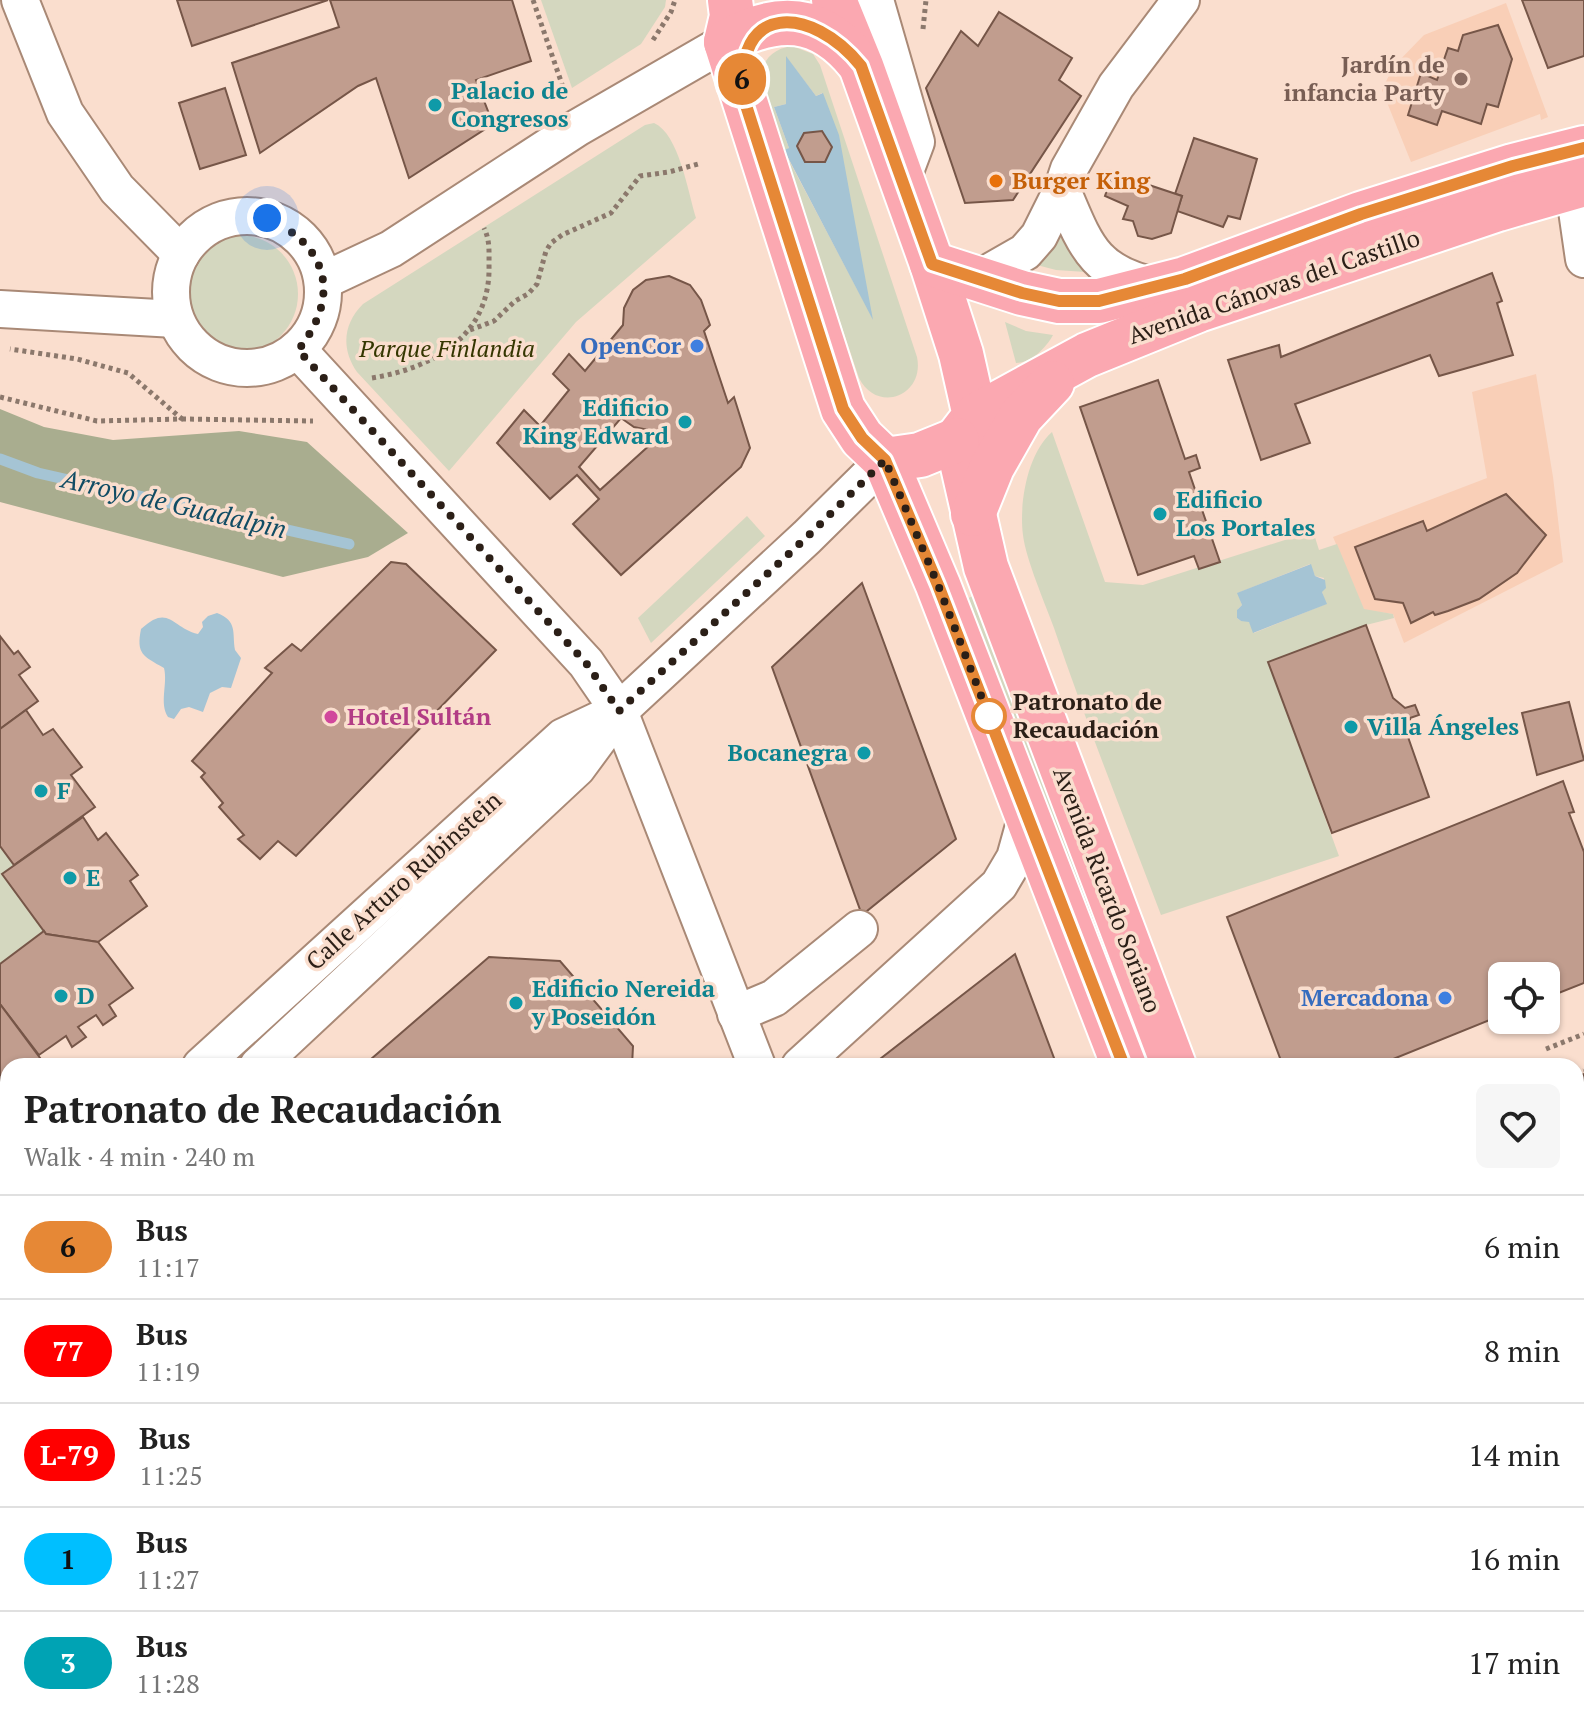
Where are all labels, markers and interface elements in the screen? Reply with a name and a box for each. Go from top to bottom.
place label: Jardín de infancia Party [1283,48,1446,108]
line badge: 6 [716,53,768,105]
text: 6 [734,60,750,97]
marker: Jardín de infancia Party [1452,70,1470,88]
place label: Palacio de Congresos [451,74,569,134]
marker: Palacio de Congresos [426,96,444,114]
place label: Burger King [1012,164,1151,196]
marker: Burger King [987,172,1005,190]
your location [247,198,287,238]
street label: Avenida Cánovas del Castillo [1123,221,1424,351]
place label: OpenCor [580,329,682,361]
park label: Parque Finlandia [358,332,535,364]
marker: OpenCor [688,337,706,355]
place label: Edificio King Edward [523,391,670,451]
marker: Edificio King Edward [676,413,694,431]
water label: Arroyo de Guadalpin [56,460,290,545]
place label: Edificio Los Portales [1176,483,1316,543]
marker: Edificio Los Portales [1151,505,1169,523]
place label: Patronato de Recaudación [1013,685,1162,745]
marker: Patronato de Recaudación [972,699,1006,733]
place label: Hotel Sultán [347,700,492,732]
marker: Hotel Sultán [322,708,340,726]
place label: Villa Ángeles [1367,710,1519,742]
marker: Villa Ángeles [1342,718,1360,736]
place label: Bocanegra [728,736,849,768]
marker: Bocanegra [855,744,873,762]
street label: Avenida Ricardo Soriano [1046,762,1170,1017]
place label: F [57,774,71,806]
marker: F [32,782,50,800]
street label: Calle Arturo Rubinstein [299,784,508,977]
place label: E [86,861,101,893]
marker: E [61,869,79,887]
map controls [1488,962,1560,1034]
button: locate [1488,962,1560,1034]
place label: Edificio Nereida y Poseidón [531,972,716,1032]
place label: D [77,979,95,1011]
place label: Mercadona [1301,981,1430,1013]
marker: D [52,987,70,1005]
marker: Mercadona [1436,989,1454,1007]
marker: Edificio Nereida y Poseidón [507,994,525,1012]
text: Patronato de Recaudación [24,1084,502,1134]
button: heart [1476,1084,1560,1168]
text: Walk · 4 min · 240 m [24,1139,255,1173]
text: Bus [136,1210,188,1250]
text: 6 min [1484,1227,1560,1267]
text: 6 [60,1228,76,1265]
text: 11:17 [136,1250,200,1284]
text: Bus [136,1314,188,1354]
text: 8 min [1484,1331,1560,1371]
text: 77 [52,1332,84,1369]
text: 11:19 [136,1354,200,1388]
text: Bus [139,1418,191,1458]
text: 14 min [1468,1435,1560,1475]
text: L-79 [40,1436,99,1473]
text: 11:25 [139,1458,203,1492]
text: Bus [136,1522,188,1562]
text: 16 min [1468,1539,1560,1579]
text: 1 [60,1540,76,1577]
text: 11:27 [136,1562,200,1596]
text: Bus [136,1626,188,1666]
text: 17 min [1468,1643,1560,1683]
text: 3 [60,1644,76,1681]
text: 11:28 [136,1666,200,1700]

